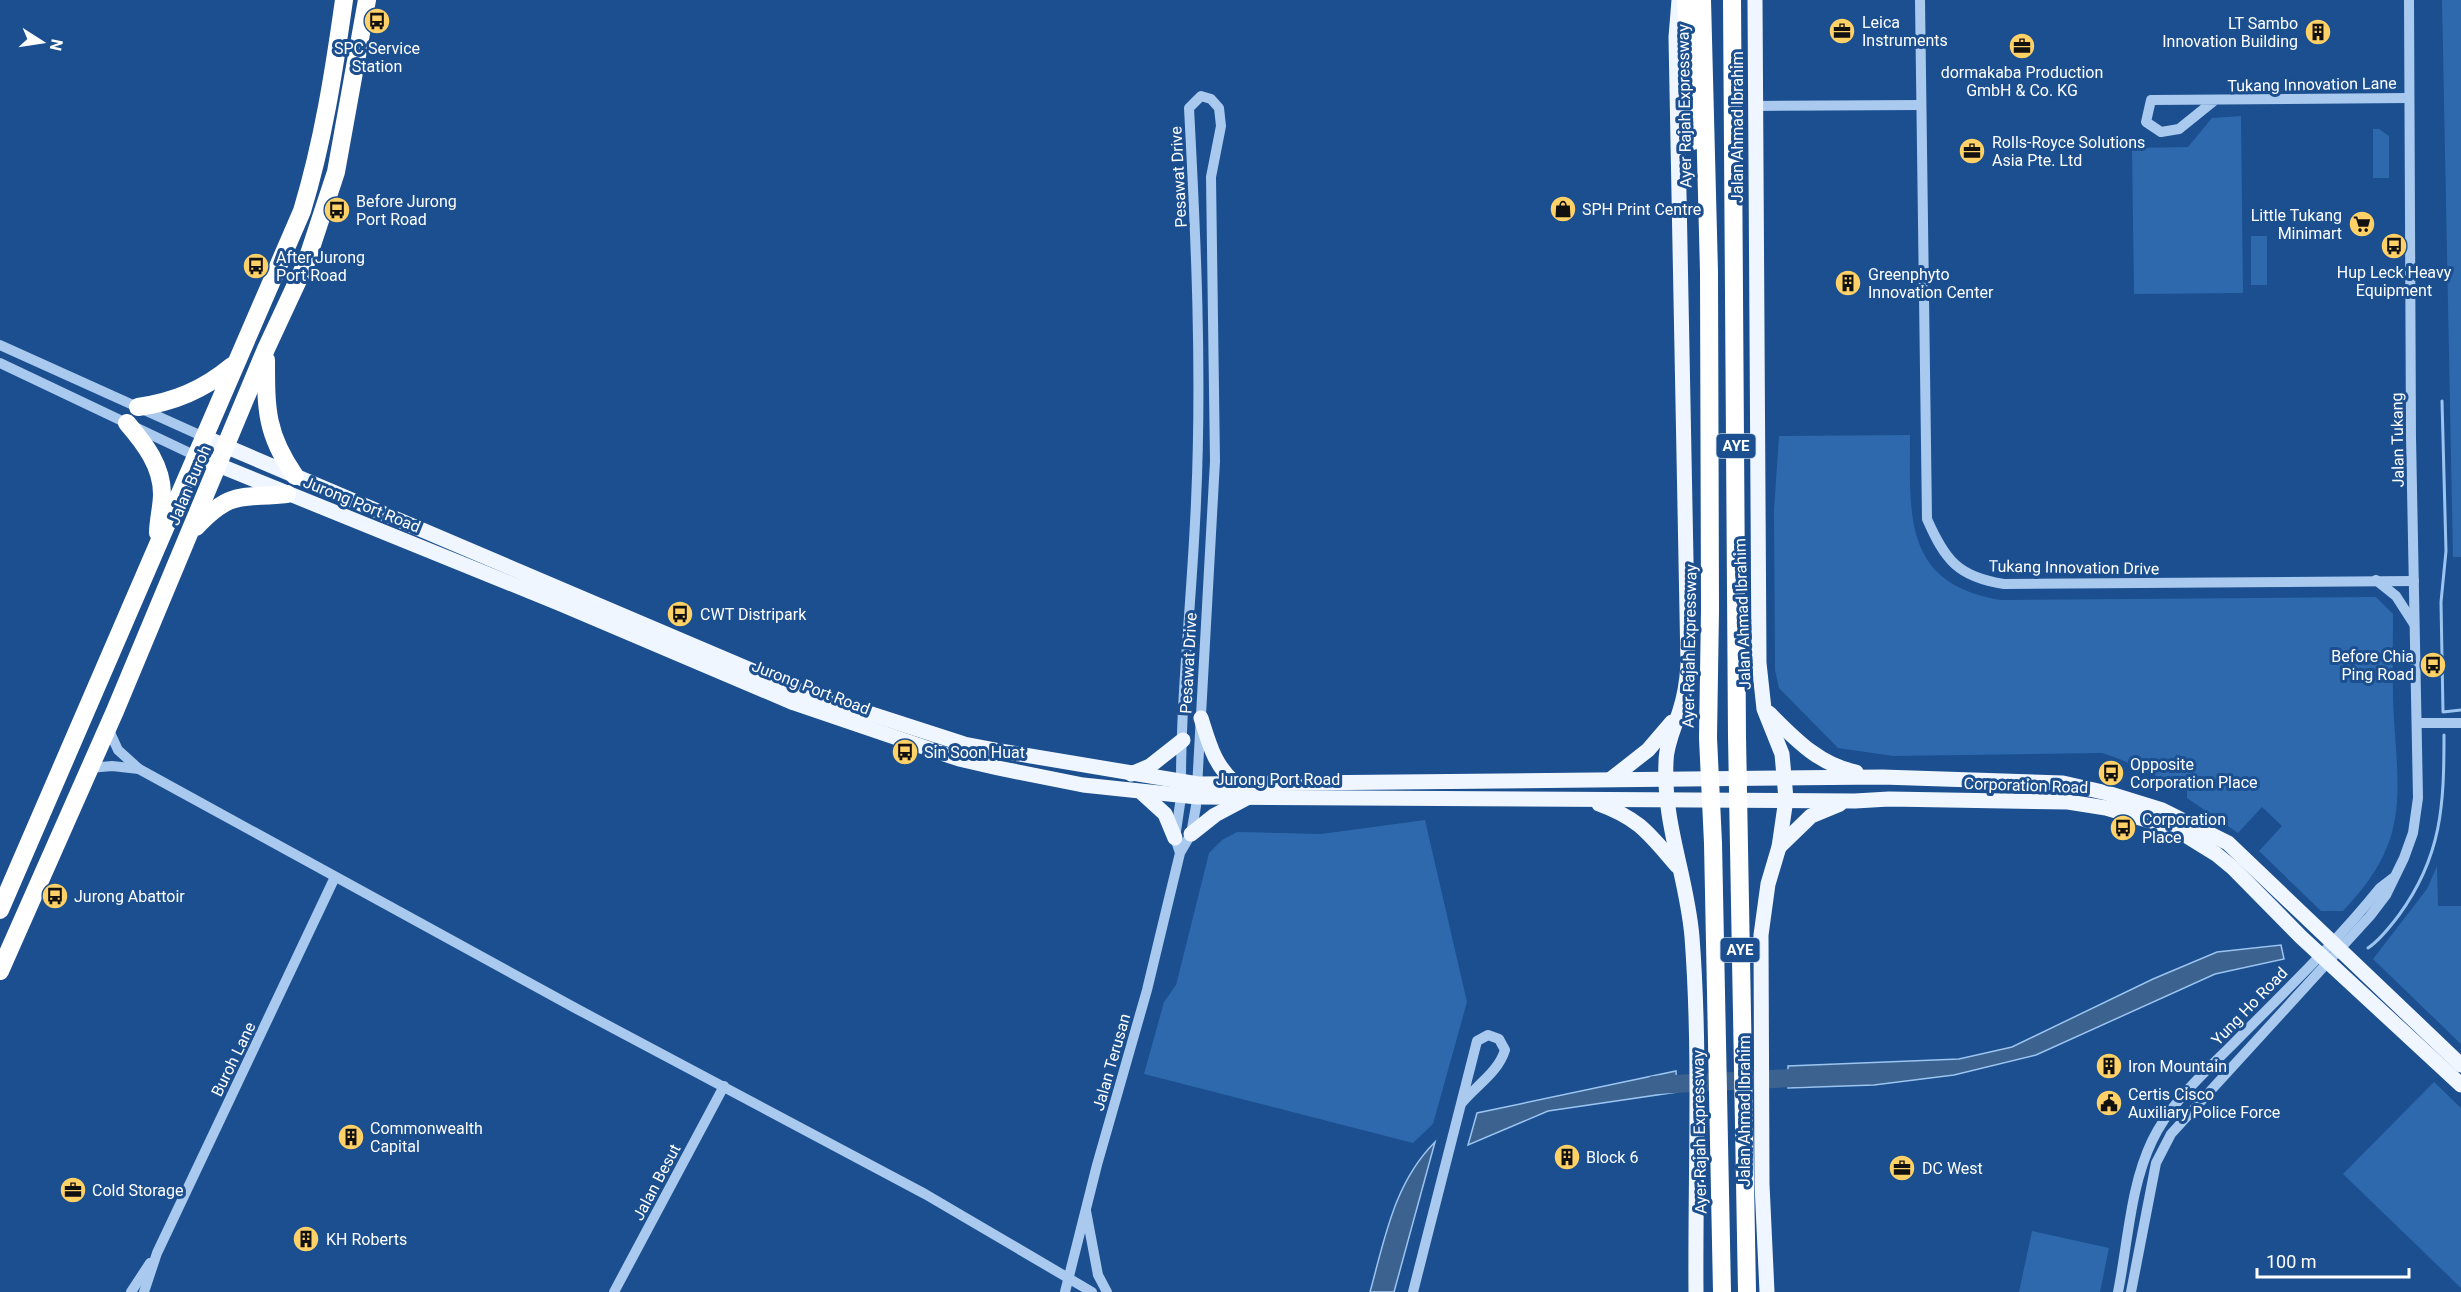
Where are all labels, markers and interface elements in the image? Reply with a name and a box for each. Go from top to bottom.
bus stop icon: SPC Service Station [362,6,392,36]
north arrow [12,12,72,72]
place label: Leica Instruments [1862,13,1948,50]
place label: LT Sambo Innovation Building [2162,14,2298,51]
office icon: Leica Instruments [1827,16,1857,46]
building icon: LT Sambo Innovation Building [2303,17,2333,47]
street label: Ayer Rajah Expressway [1674,24,1695,188]
office icon: dormakaba Production GmbH & Co. KG [2007,31,2037,61]
text: N [46,38,67,53]
place label: SPC Service Station [334,39,420,76]
street label: Jalan Ahmad Ibrahim [1728,51,1747,203]
place label: dormakaba Production GmbH & Co. KG [1941,63,2103,100]
street label: Tukang Innovation Lane [2227,74,2397,95]
street label: Pesawat Drive [1166,126,1191,228]
place label: Rolls-Royce Solutions Asia Pte. Ltd [1992,133,2145,170]
office icon: Rolls-Royce Solutions Asia Pte. Ltd [1957,136,1987,166]
place label: Before Jurong Port Road [356,192,457,229]
shop icon: SPH Print Centre [1548,194,1578,224]
bus stop icon: Before Jurong Port Road [322,195,352,225]
place label: SPH Print Centre [1582,200,1701,219]
place label: Little Tukang Minimart [2251,206,2342,243]
supermarket icon: Little Tukang Minimart [2347,209,2377,239]
bus stop icon: Hup Leck Heavy Equipment [2379,231,2409,261]
place label: After Jurong Port Road [276,248,365,285]
bus stop icon: After Jurong Port Road [241,251,271,281]
place label: Hup Leck Heavy Equipment [2337,263,2452,300]
place label: Greenphyto Innovation Center [1868,265,1994,302]
building icon: Greenphyto Innovation Center [1833,268,1863,298]
street label: Jalan Tukang [2387,392,2408,488]
road number: AYE [1716,434,1756,458]
street label: Jalan Buroh [164,442,215,528]
street label: Jurong Port Road [300,472,423,537]
street label: Jalan Ahmad Ibrahim [1730,538,1755,690]
street label: Tukang Innovation Drive [1989,557,2159,578]
street label: Ayer Rajah Expressway [1679,564,1700,728]
bus stop icon: CWT Distripark [665,599,695,629]
place label: CWT Distripark [700,605,807,624]
street label: Pesawat Drive [1176,612,1201,714]
place label: Before Chia Ping Road [2331,647,2414,684]
bus stop icon: Before Chia Ping Road [2418,650,2448,680]
street label: Jurong Port Road [749,656,872,719]
bus stop icon: Sin Soon Huat [890,737,920,767]
place label: Sin Soon Huat [924,743,1025,762]
place label: Opposite Corporation Place [2130,755,2257,792]
bus stop icon: Opposite Corporation Place [2096,758,2126,788]
street label: Jurong Port Road [1216,770,1340,789]
street label: Corporation Road [1963,774,2089,797]
place label: Corporation Place [2142,810,2226,847]
bus stop icon: Corporation Place [2108,813,2138,843]
bus stop icon: Jurong Abattoir [40,881,70,911]
place label: Jurong Abattoir [74,887,185,906]
road number: AYE [1720,938,1760,962]
street label: Yung Ho Road [2207,963,2291,1049]
street label: Jalan Terusan [1089,1011,1134,1113]
street label: Buroh Lane [207,1019,260,1100]
street label: Jalan Ahmad Ibrahim [1735,1035,1754,1187]
street label: Ayer Rajah Expressway [1689,1050,1710,1214]
building icon: Iron Mountain [2094,1051,2124,1081]
place label: Iron Mountain [2128,1057,2227,1076]
place label: Certis Cisco Auxiliary Police Force [2128,1085,2280,1122]
public building icon: Certis Cisco Auxiliary Police Force [2094,1088,2124,1118]
place label: Commonwealth Capital [370,1119,483,1156]
building icon: Commonwealth Capital [336,1122,366,1152]
street label: Jalan Besut [628,1141,684,1224]
building icon: Block 6 [1552,1142,1582,1172]
place label: Block 6 [1586,1148,1638,1167]
office icon: DC West [1887,1153,1917,1183]
place label: DC West [1922,1159,1983,1178]
office icon: Cold Storage [58,1175,88,1205]
place label: Cold Storage [92,1181,183,1200]
building icon: KH Roberts [291,1224,321,1254]
place label: KH Roberts [326,1230,407,1249]
scale bar [2257,1241,2408,1279]
text: 100 m [2266,1251,2317,1272]

